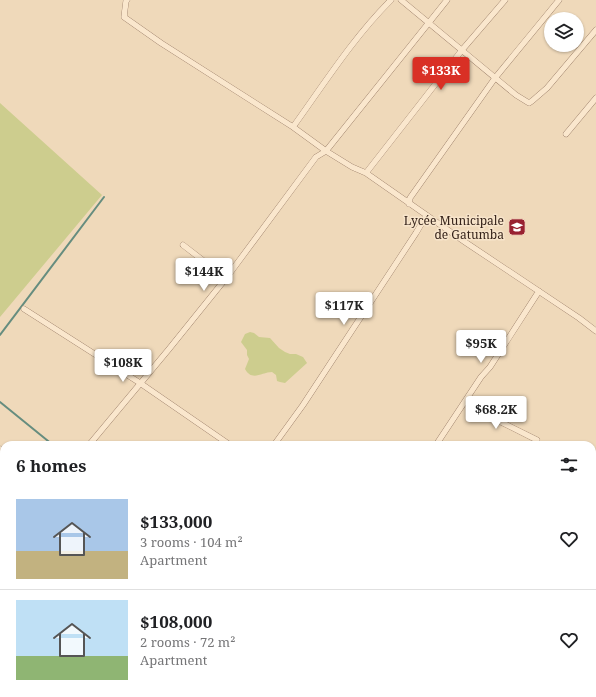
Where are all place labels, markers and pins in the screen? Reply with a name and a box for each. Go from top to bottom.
pin: $133K [413,57,469,91]
place label: Lycée Municipale de Gatumba [404,212,504,243]
school or university icon: Lycée Municipale de Gatumba [507,217,527,237]
pin: $144K [176,258,232,292]
pin: $117K [316,292,372,326]
pin: $95K [457,330,505,364]
pin: $108K [95,349,151,383]
pin: $68.2K [463,396,529,430]

